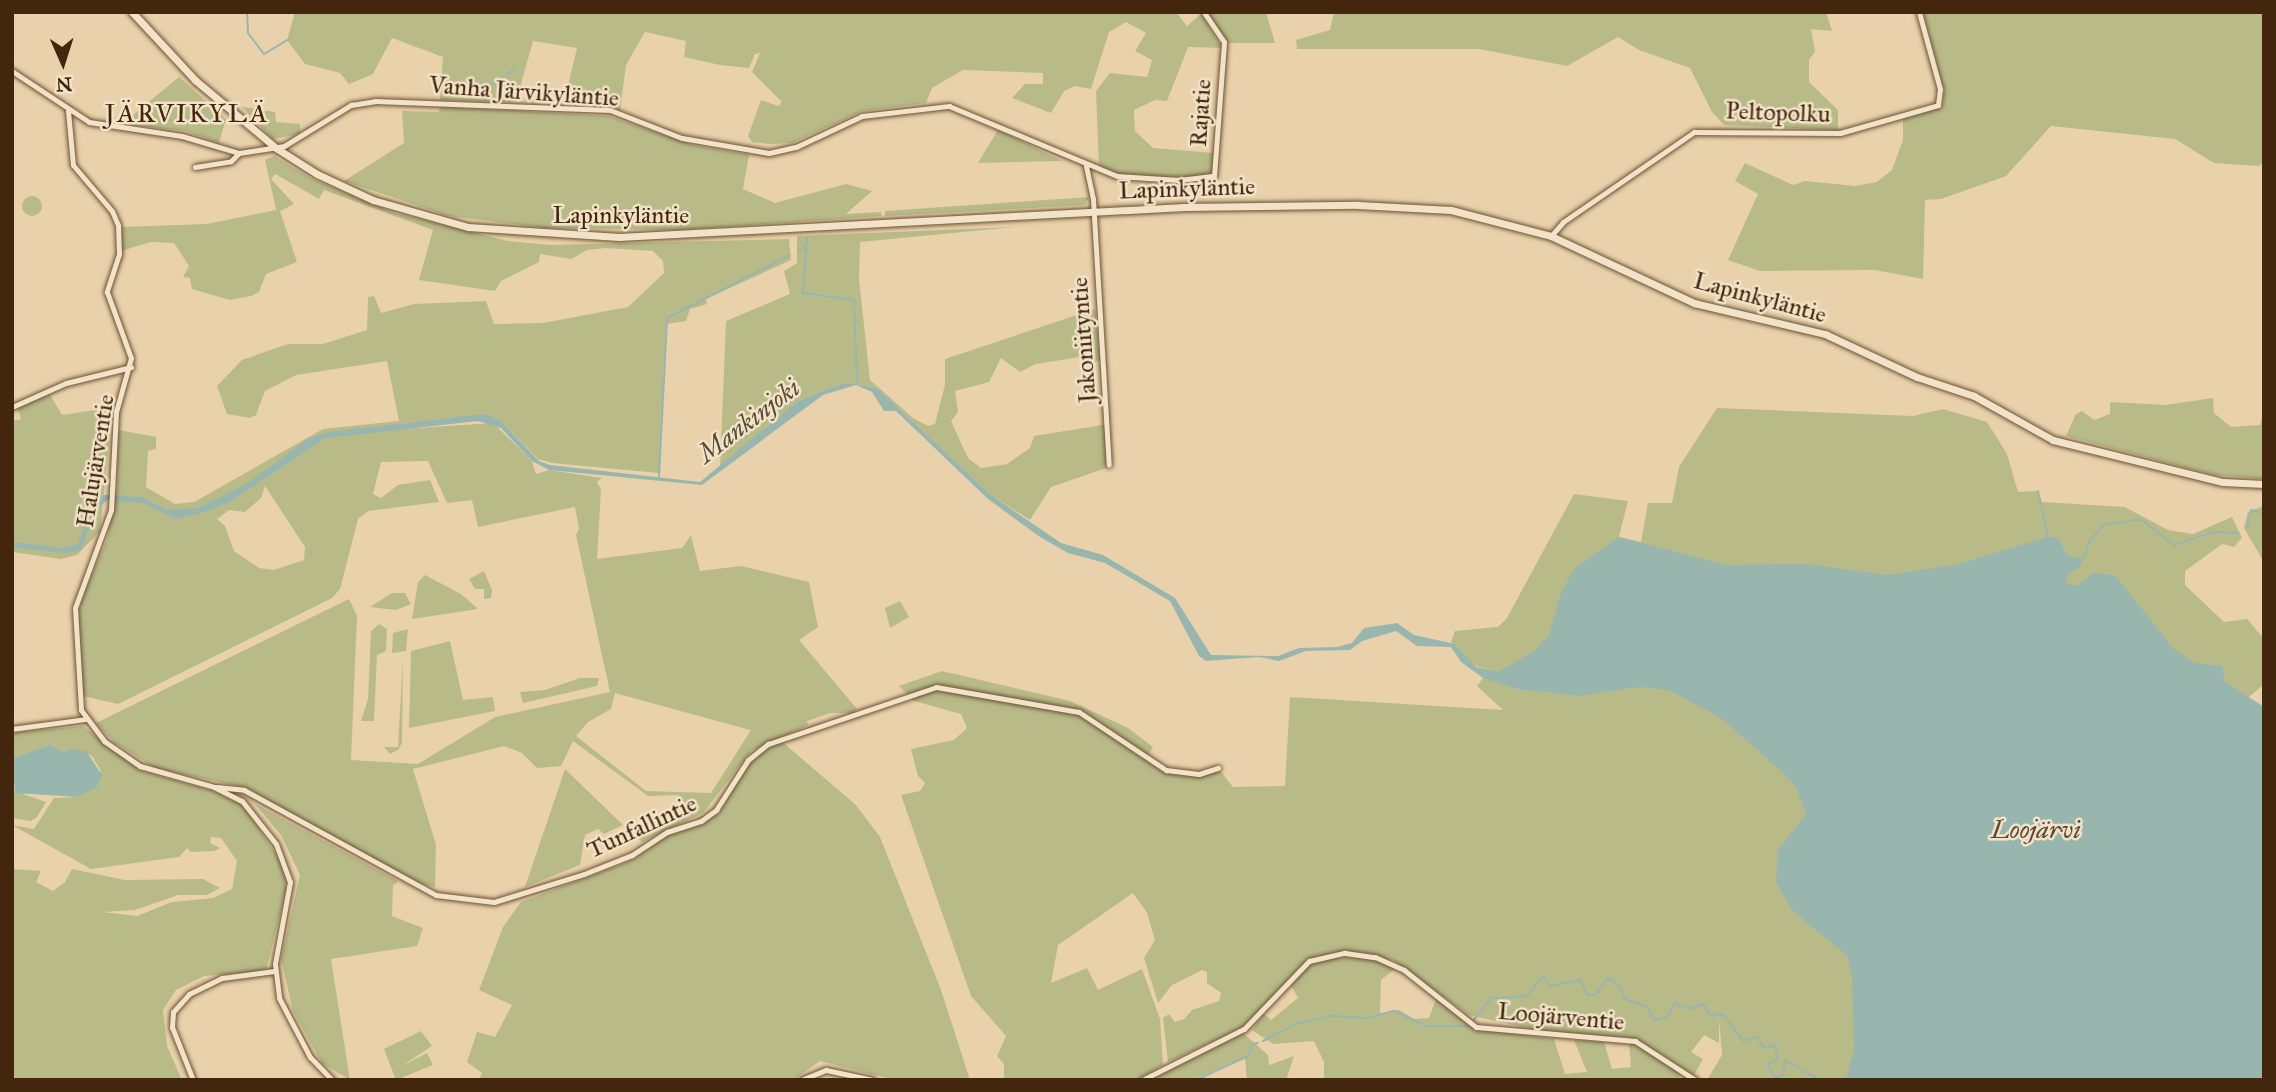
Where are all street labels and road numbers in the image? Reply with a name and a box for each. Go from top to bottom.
street label: Vanha Järvikyläntie [428,71,620,113]
street label: Rajatie [1184,78,1218,148]
street label: Peltopolku [1725,97,1831,129]
street label: Lapinkyläntie [1118,172,1256,206]
street label: Lapinkyläntie [553,202,689,230]
street label: Lapinkyläntie [1690,266,1830,330]
street label: Jakoniityntie [1065,276,1103,404]
street label: Halujärventie [71,392,121,530]
street label: Tunfallintie [583,789,701,865]
street label: Loojärventie [1497,997,1625,1037]

